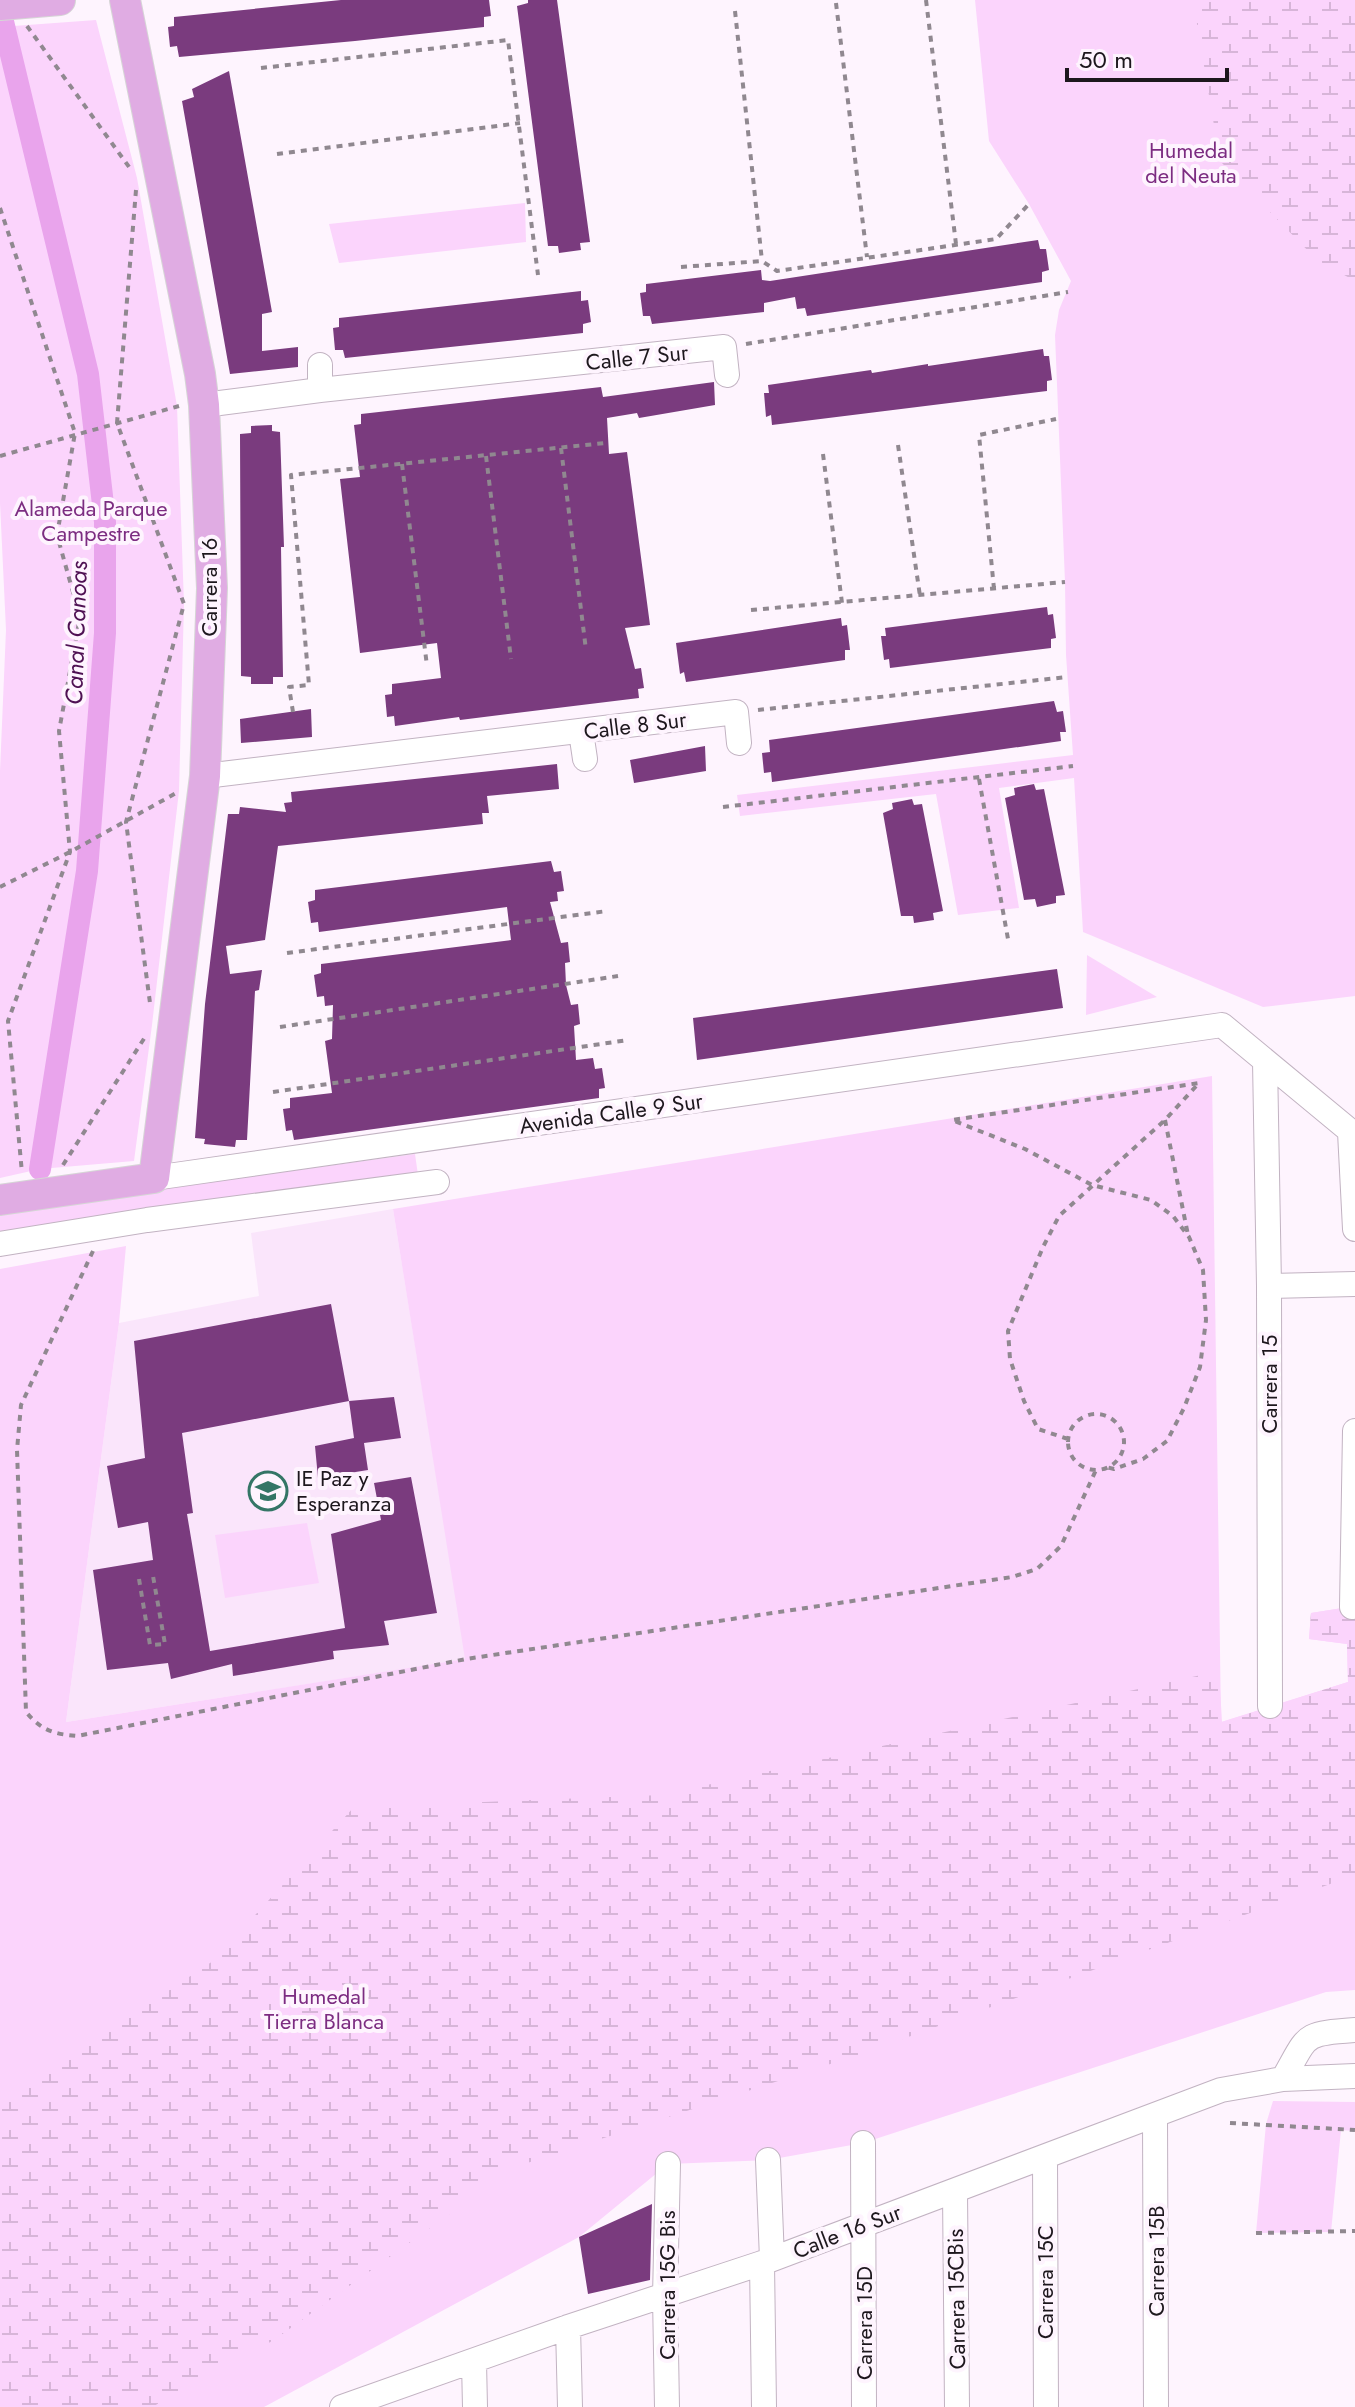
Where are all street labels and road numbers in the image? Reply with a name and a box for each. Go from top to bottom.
street label: Calle 7 Sur [584,336,690,378]
street label: Carrera 16 [193,537,225,637]
street label: Calle 8 Sur [582,703,689,747]
street label: Avenida Calle 9 Sur [517,1084,705,1142]
street label: Carrera 15 [1253,1335,1285,1433]
street label: Calle 16 Sur [788,2195,906,2266]
street label: Carrera 15B [1140,2205,1172,2317]
street label: Carrera 15G Bis [651,2210,683,2360]
street label: Carrera 15C [1029,2225,1061,2339]
street label: Carrera 15CBis [939,2228,973,2370]
street label: Carrera 15D [848,2266,880,2380]

